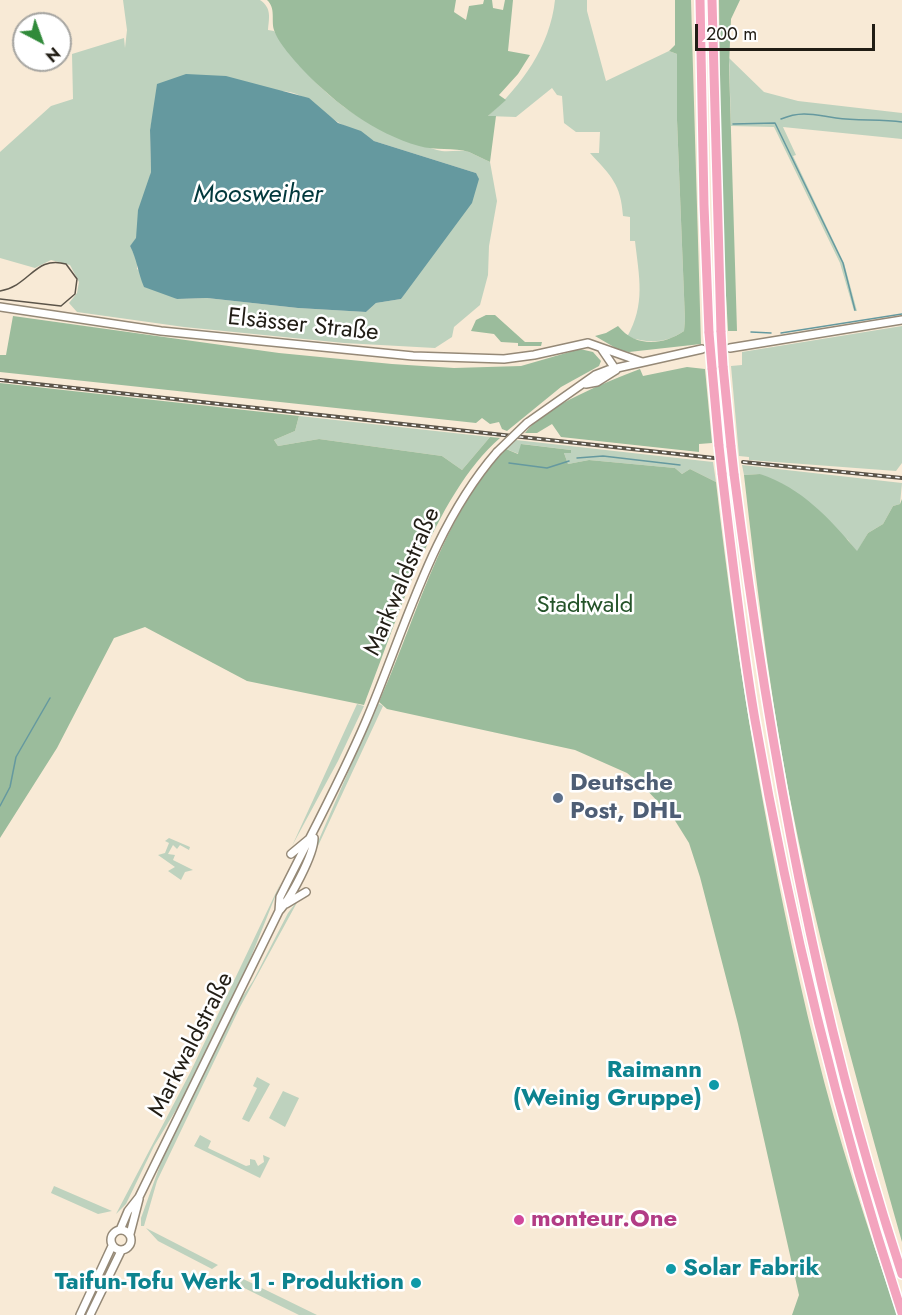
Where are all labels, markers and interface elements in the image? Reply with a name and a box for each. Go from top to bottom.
north arrow [12,12,72,72]
scale bar [698,12,878,50]
text: 200 m [706,21,757,47]
text: N [40,42,65,67]
water label: Moosweiher [193,180,323,212]
street label: Elsässer Straße [226,304,380,348]
street label: Markwaldstraße [359,504,447,660]
park label: Stadtwald [537,592,633,620]
place label: Deutsche Post, DHL [570,770,681,826]
marker: Deutsche Post, DHL [551,791,565,805]
street label: Markwaldstraße [143,968,241,1122]
place label: Raimann (Weinig Gruppe) [513,1057,702,1113]
marker: Raimann (Weinig Gruppe) [707,1078,721,1092]
place label: monteur.One [531,1206,677,1234]
marker: monteur.One [512,1213,526,1227]
place label: Solar Fabrik [683,1255,819,1283]
marker: Solar Fabrik [664,1262,678,1276]
place label: Taifun-Tofu Werk 1 - Produktion [55,1269,404,1297]
marker: Taifun-Tofu Werk 1 - Produktion [409,1276,423,1290]

